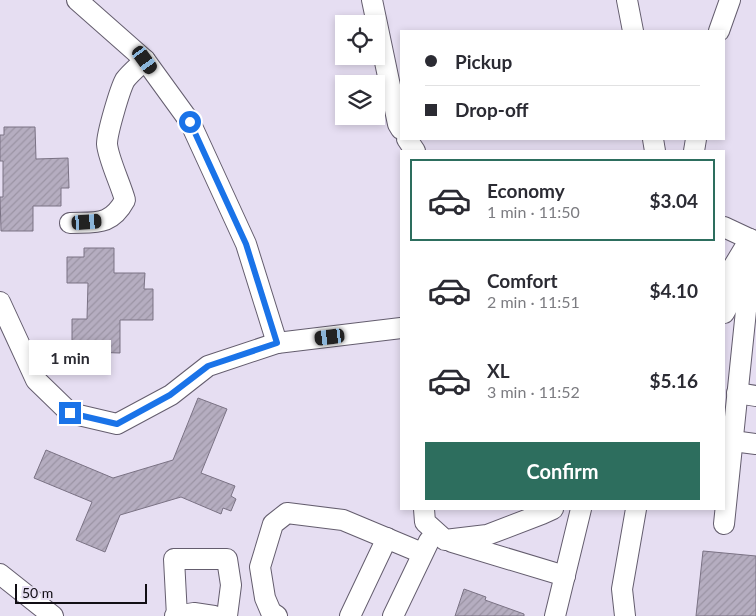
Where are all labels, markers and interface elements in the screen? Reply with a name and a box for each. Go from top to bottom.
map controls [335,15,385,125]
button: locate [335,15,385,65]
car [130,43,159,77]
text: Pickup [455,50,512,73]
button: layers [335,75,385,125]
text: Drop-off [455,98,529,121]
route start [179,111,201,133]
icon: car [427,178,472,223]
text: Economy [487,179,565,202]
text: $3.04 [649,189,698,212]
text: 1 min · 11:50 [487,202,580,221]
car [71,213,102,231]
icon: car [427,268,472,313]
text: Comfort [487,269,558,292]
text: $4.10 [649,279,698,302]
text: 2 min · 11:51 [487,292,580,311]
car [314,328,345,346]
callout: 1 min [29,340,111,376]
text: 1 min [50,348,90,367]
icon: car [427,358,472,403]
text: XL [487,359,510,382]
text: $5.16 [649,369,698,392]
text: 3 min · 11:52 [487,382,580,401]
route end [59,402,81,424]
button: Confirm [425,442,700,500]
scale bar [15,581,148,604]
text: 50 m [22,584,53,601]

